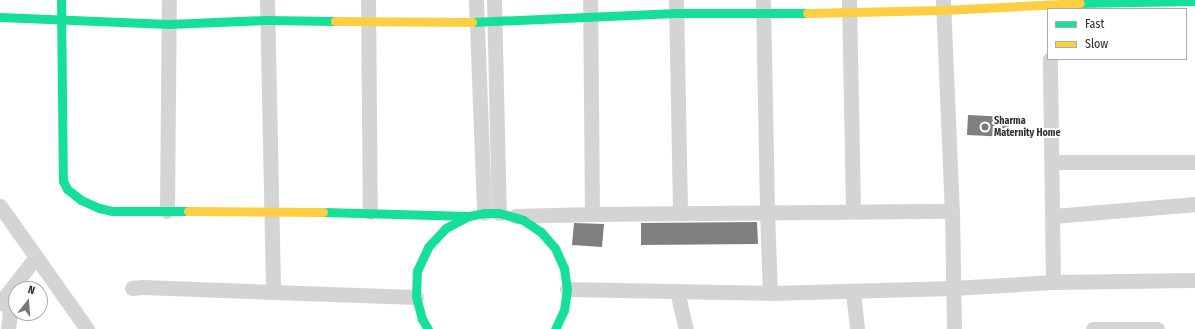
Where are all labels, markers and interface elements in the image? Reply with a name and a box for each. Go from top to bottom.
legend [1047,8,1187,60]
text: Fast [1085,17,1104,31]
text: Slow [1085,37,1108,51]
place label: Sharma Maternity Home [994,115,1060,138]
marker: Sharma Maternity Home [979,121,991,133]
north arrow [8,281,48,321]
text: N [26,283,36,297]

